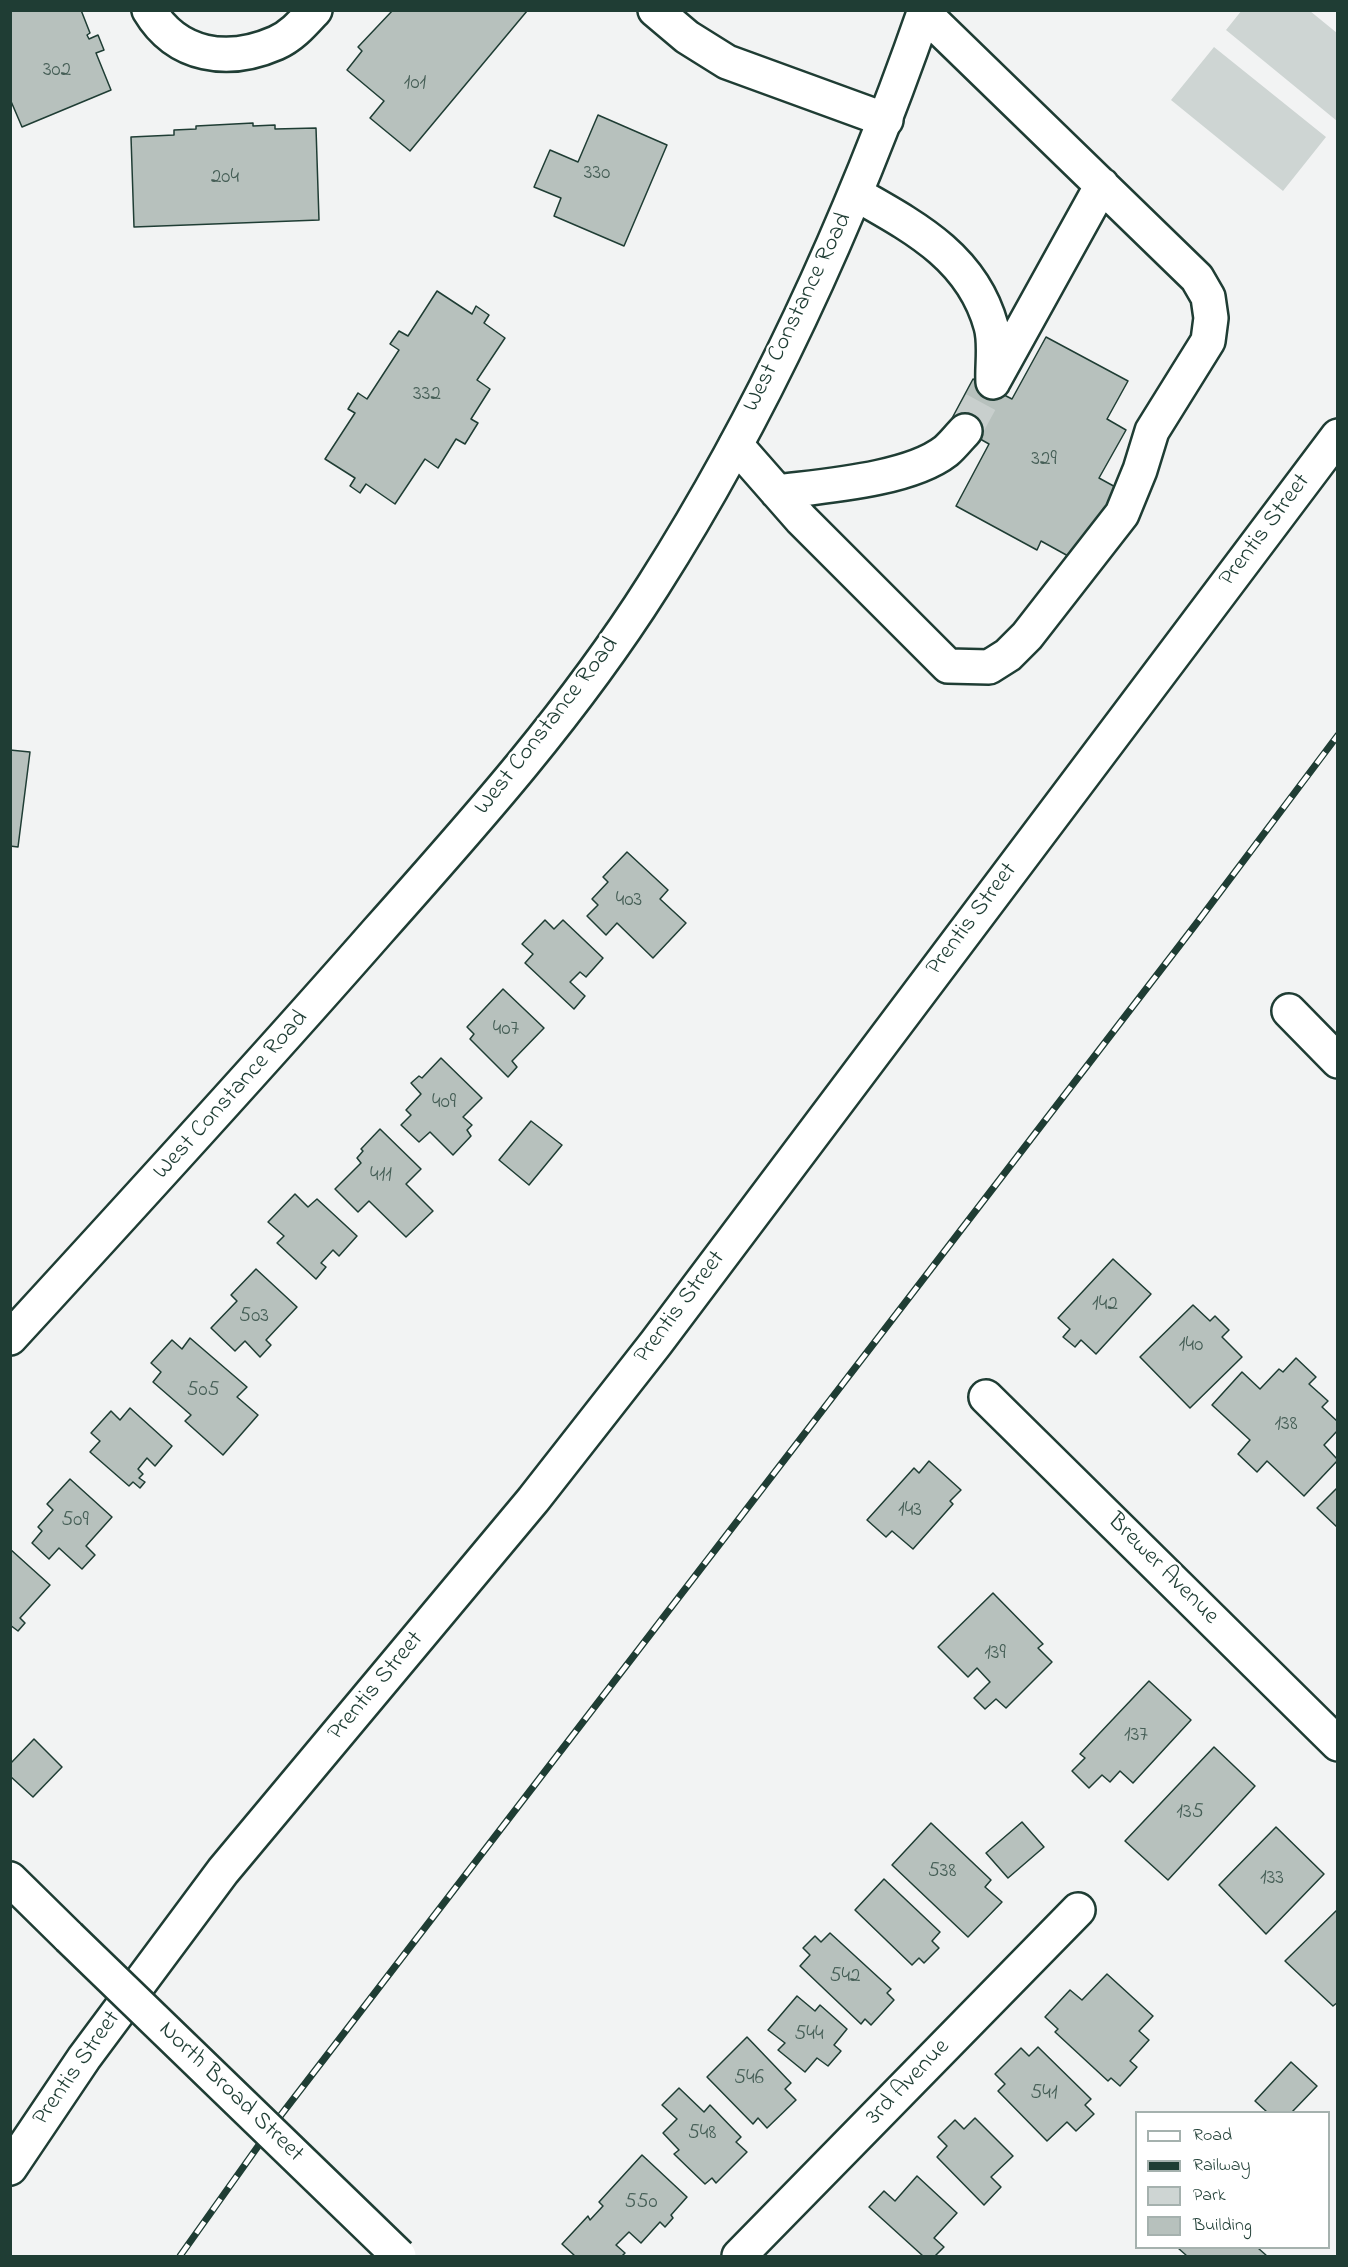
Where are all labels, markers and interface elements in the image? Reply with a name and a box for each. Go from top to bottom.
house number: 302 [43,59,71,85]
house number: 101 [404,72,426,98]
house number: 330 [584,162,610,188]
house number: 204 [211,166,239,192]
street label: West Constance Road [738,209,860,417]
house number: 332 [413,383,441,409]
house number: 329 [1031,448,1057,474]
street label: Prentis Street [1214,469,1318,593]
street label: West Constance Road [470,632,626,822]
street label: Prentis Street [921,858,1025,982]
house number: 403 [616,889,642,915]
street label: West Constance Road [148,1005,316,1187]
house number: 407 [493,1018,519,1044]
house number: 409 [432,1091,456,1117]
house number: 411 [370,1164,392,1190]
street label: Prentis Street [629,1246,733,1370]
house number: 142 [1092,1293,1118,1319]
house number: 503 [239,1305,269,1331]
house number: 140 [1179,1334,1203,1360]
house number: 505 [186,1379,220,1405]
house number: 138 [1274,1413,1298,1439]
house number: 143 [898,1499,922,1525]
street label: Brewer Avenue [1100,1508,1224,1632]
house number: 509 [61,1509,89,1535]
street label: Prentis Street [323,1627,431,1747]
house number: 139 [984,1642,1006,1668]
house number: 137 [1124,1724,1148,1750]
house number: 135 [1176,1801,1204,1827]
house number: 538 [928,1860,956,1886]
house number: 133 [1260,1867,1284,1893]
house number: 542 [829,1965,861,1991]
street label: Prentis Street [28,2006,128,2132]
street label: North Broad Street [151,2016,309,2170]
house number: 544 [794,2023,824,2049]
street label: 3rd Avenue [861,2034,957,2132]
house number: 546 [734,2067,764,2093]
house number: 541 [1030,2082,1058,2108]
legend [1135,2111,1330,2249]
house number: 548 [688,2122,716,2148]
text: Road [1193,2123,1232,2149]
text: Railway [1193,2153,1250,2179]
text: Park [1193,2183,1226,2209]
house number: 550 [624,2191,658,2217]
text: Building [1193,2213,1252,2239]

